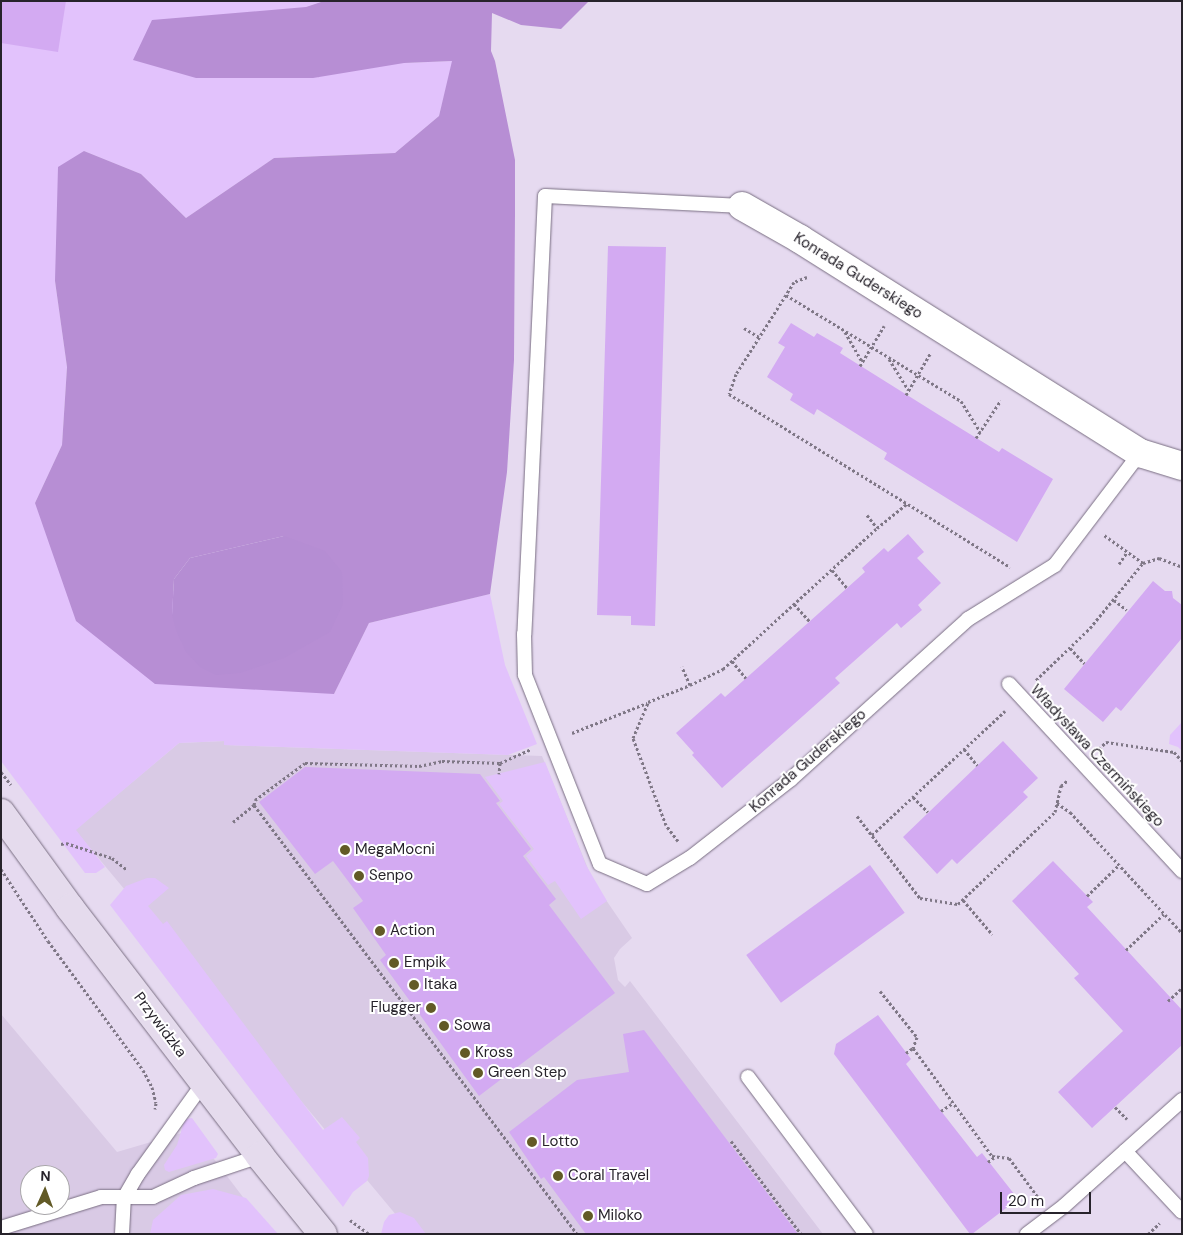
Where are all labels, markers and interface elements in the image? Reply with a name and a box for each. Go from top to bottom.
street label: Konrada Guderskiego [790,229,926,323]
street label: Władysława Czermińskiego [1026,681,1168,831]
street label: Konrada Guderskiego [746,705,870,817]
place label: MegaMocni [355,841,435,859]
marker: MegaMocni [339,844,351,856]
place label: Senpo [369,867,413,885]
marker: Senpo [353,870,365,882]
place label: Action [390,922,435,940]
marker: Action [374,925,386,937]
place label: Empik [404,954,446,972]
marker: Empik [388,957,400,969]
place label: Itaka [424,976,457,994]
marker: Itaka [408,979,420,991]
street label: Przywidzka [130,989,190,1061]
place label: Flugger [371,999,421,1017]
marker: Flugger [425,1002,437,1014]
place label: Sowa [454,1017,491,1035]
marker: Sowa [438,1020,450,1032]
place label: Kross [475,1044,513,1062]
marker: Kross [459,1047,471,1059]
place label: Green Step [488,1064,567,1082]
marker: Green Step [472,1067,484,1079]
place label: Lotto [542,1133,579,1151]
marker: Lotto [526,1136,538,1148]
north arrow [20,1165,70,1215]
text: N [40,1167,51,1185]
place label: Coral Travel [568,1167,649,1185]
marker: Coral Travel [552,1170,564,1182]
scale bar [1003,1182,1094,1214]
text: 20 m [1008,1191,1044,1211]
place label: Miloko [598,1207,642,1225]
marker: Miloko [582,1210,594,1222]

